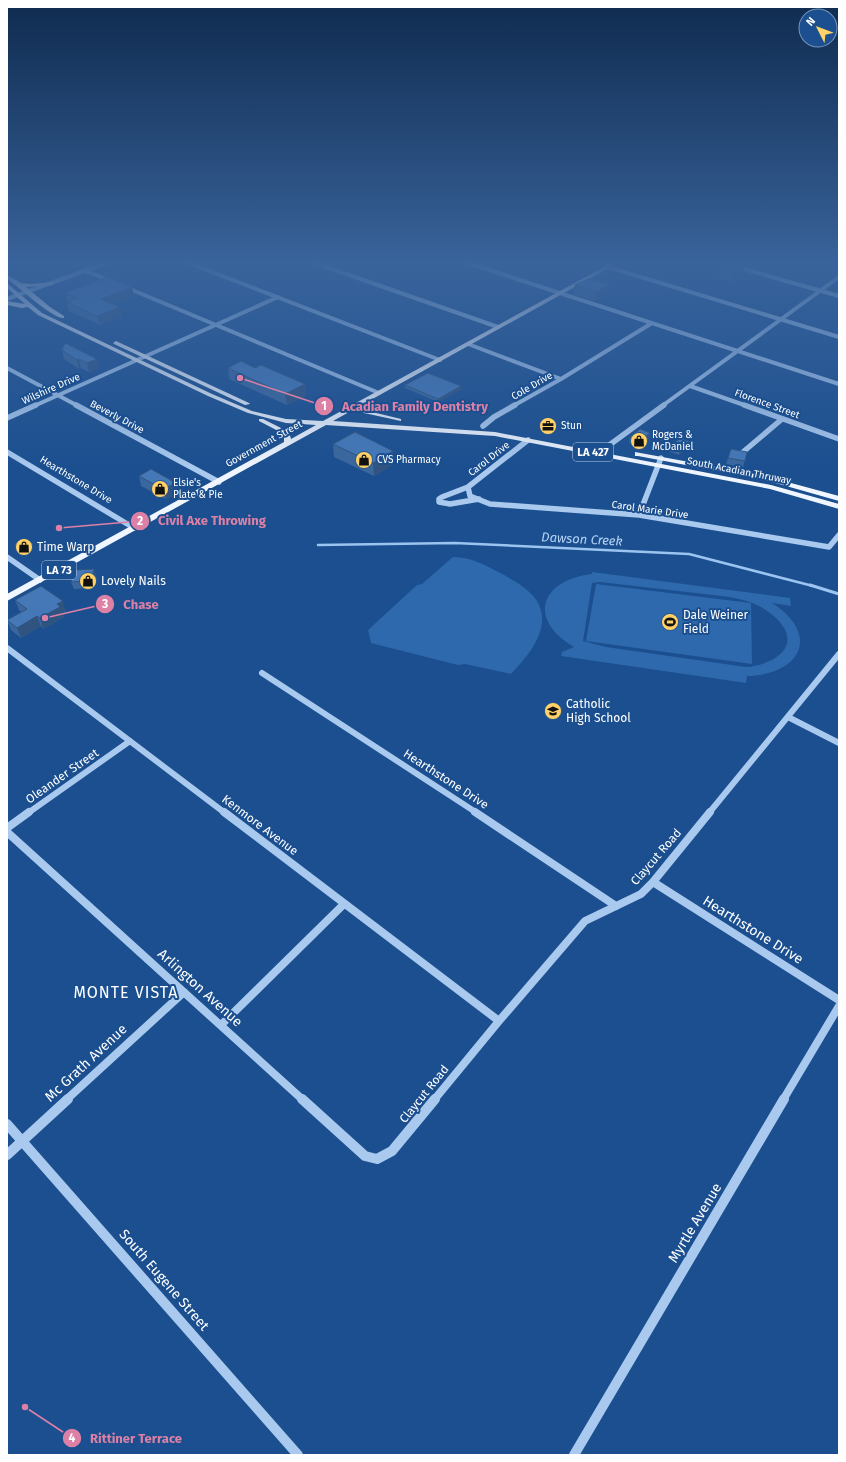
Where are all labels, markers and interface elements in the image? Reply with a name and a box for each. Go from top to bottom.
north arrow [798,8,838,48]
text: N [804,15,818,29]
street label: Cole Drive [509,369,555,403]
street label: Wilshire Drive [20,371,82,407]
street label: Florence Street [733,387,801,421]
callout: Acadian Family Dentistry [314,394,496,419]
street label: Beverly Drive [88,398,146,436]
text: 1 [321,399,327,413]
text: Acadian Family Dentistry [341,399,488,414]
office icon: Stun [538,416,558,436]
street label: Government Street [224,418,305,470]
place label: Stun [561,420,582,432]
place label: Rogers & McDaniel [652,429,693,453]
shop icon: Rogers & McDaniel [629,431,649,451]
street label: Carol Drive [466,439,512,479]
road number: LA 427 [573,443,613,461]
shop icon: CVS Pharmacy [354,450,374,470]
street label: Hearthstone Drive [38,454,114,506]
place label: CVS Pharmacy [377,454,441,466]
street label: South Acadian Thruway [686,455,792,487]
place label: Elsie's Plate & Pie [173,477,223,501]
shop icon: Elsie's Plate & Pie [150,479,170,499]
street label: Carol Marie Drive [611,499,689,521]
callout: Civil Axe Throwing [130,508,273,533]
text: Civil Axe Throwing [158,513,267,528]
text: 2 [137,514,143,528]
water label: Dawson Creek [541,529,623,549]
shop icon: Time Warp [14,537,34,557]
place label: Time Warp [37,540,94,554]
road number: LA 73 [42,561,76,579]
shop icon: Lovely Nails [78,571,98,591]
place label: Lovely Nails [101,574,166,588]
callout: Chase [95,591,166,616]
text: 3 [101,597,108,611]
text: Chase [123,597,159,612]
place label: Dale Weiner Field [683,608,748,636]
sports icon: Dale Weiner Field [660,612,680,632]
place label: Catholic High School [566,697,631,725]
school or university icon: Catholic High School [543,701,563,721]
street label: Oleander Street [23,745,102,806]
street label: Hearthstone Drive [401,746,491,812]
street label: Kenmore Avenue [219,792,301,858]
street label: Claycut Road [628,826,684,888]
street label: Hearthstone Drive [700,892,806,968]
street label: Arlington Avenue [154,945,246,1031]
district label: MONTE VISTA [74,983,178,1002]
street label: Mc Grath Avenue [41,1021,131,1105]
street label: Claycut Road [397,1062,451,1126]
street label: Myrtle Avenue [665,1180,725,1266]
street label: South Eugene Street [115,1226,213,1335]
callout: Rittiner Terrace [62,1426,190,1451]
text: 4 [69,1431,76,1445]
text: Rittiner Terrace [90,1431,182,1446]

